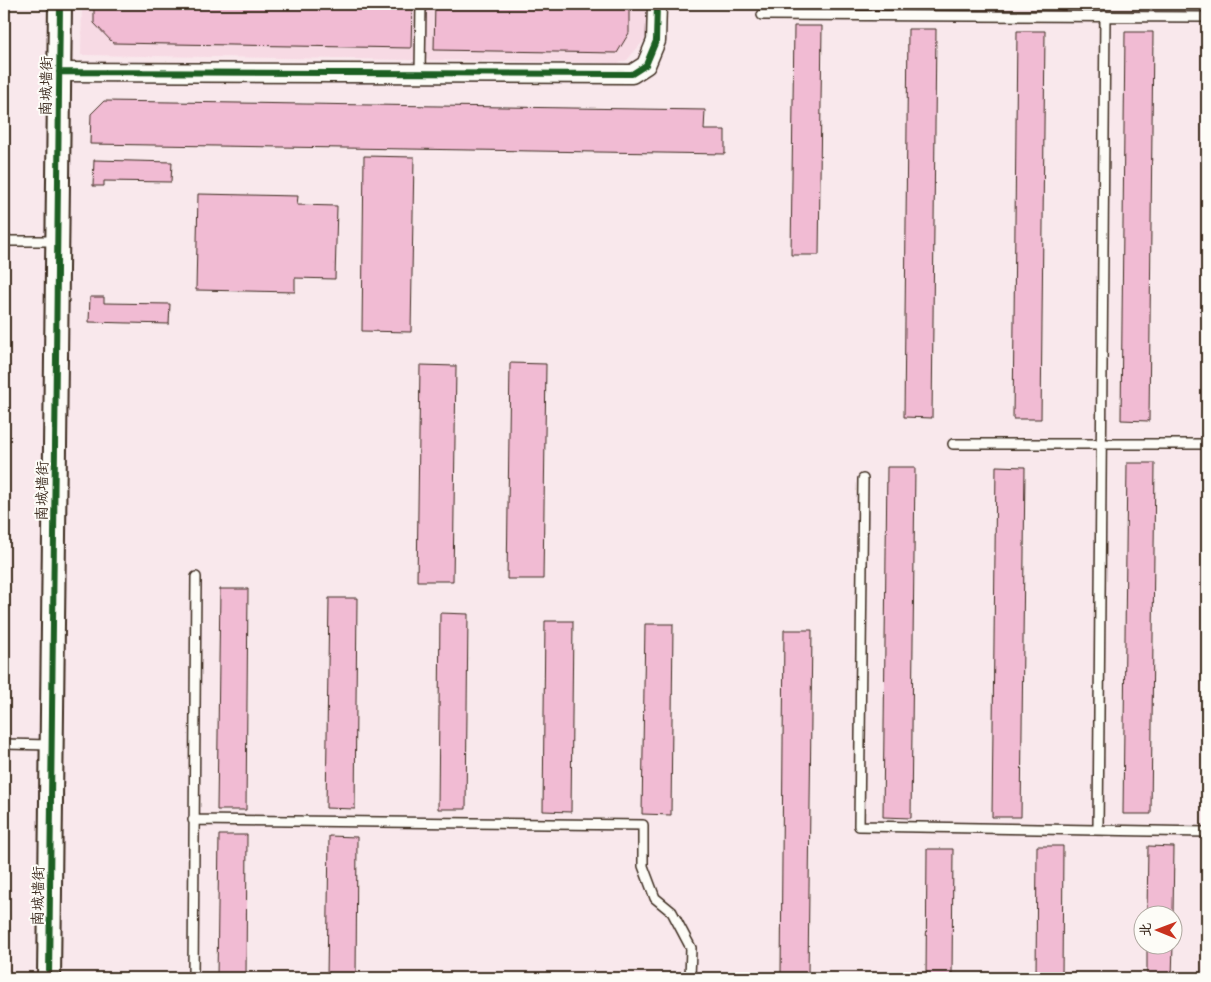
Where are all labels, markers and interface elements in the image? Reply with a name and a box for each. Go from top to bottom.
street label: 南城墙街 [34,56,56,116]
street label: 南城墙街 [30,461,52,521]
street label: 南城墙街 [26,866,48,926]
north arrow [1134,904,1184,954]
text: 北 [1135,923,1154,937]

